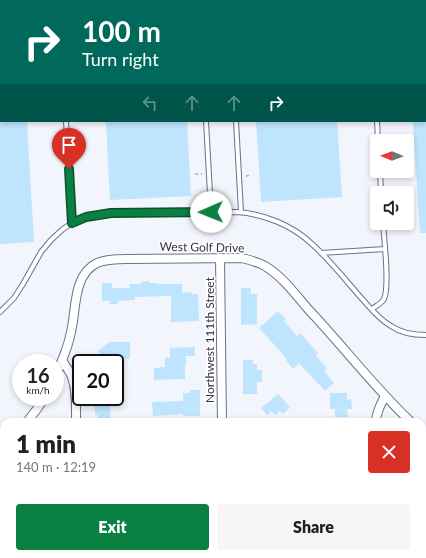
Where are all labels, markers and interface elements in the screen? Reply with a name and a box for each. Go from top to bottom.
text: 100 m [82,14,161,48]
icon: right [16,16,68,68]
text: Turn right [82,48,159,70]
icon: left [139,92,161,114]
icon: ahead [181,92,203,114]
icon: ahead [223,92,245,114]
icon: right [265,92,287,114]
pin [52,128,86,169]
icon: arrive [58,134,80,156]
north arrow [370,134,414,178]
map controls [370,134,414,230]
button: sound [370,186,414,230]
position arrow [190,191,232,233]
street label: West Golf Drive [160,239,244,255]
street label: Northwest 111th Street [202,276,217,403]
speed limit sign: 20 [72,354,124,406]
text: 16 [26,363,50,387]
text: km/h [26,384,50,396]
text: 1 min [16,429,76,458]
button: close [368,431,410,473]
text: 140 m · 12:19 [16,459,96,475]
button: Exit [16,504,209,550]
button: Share [217,504,410,550]

